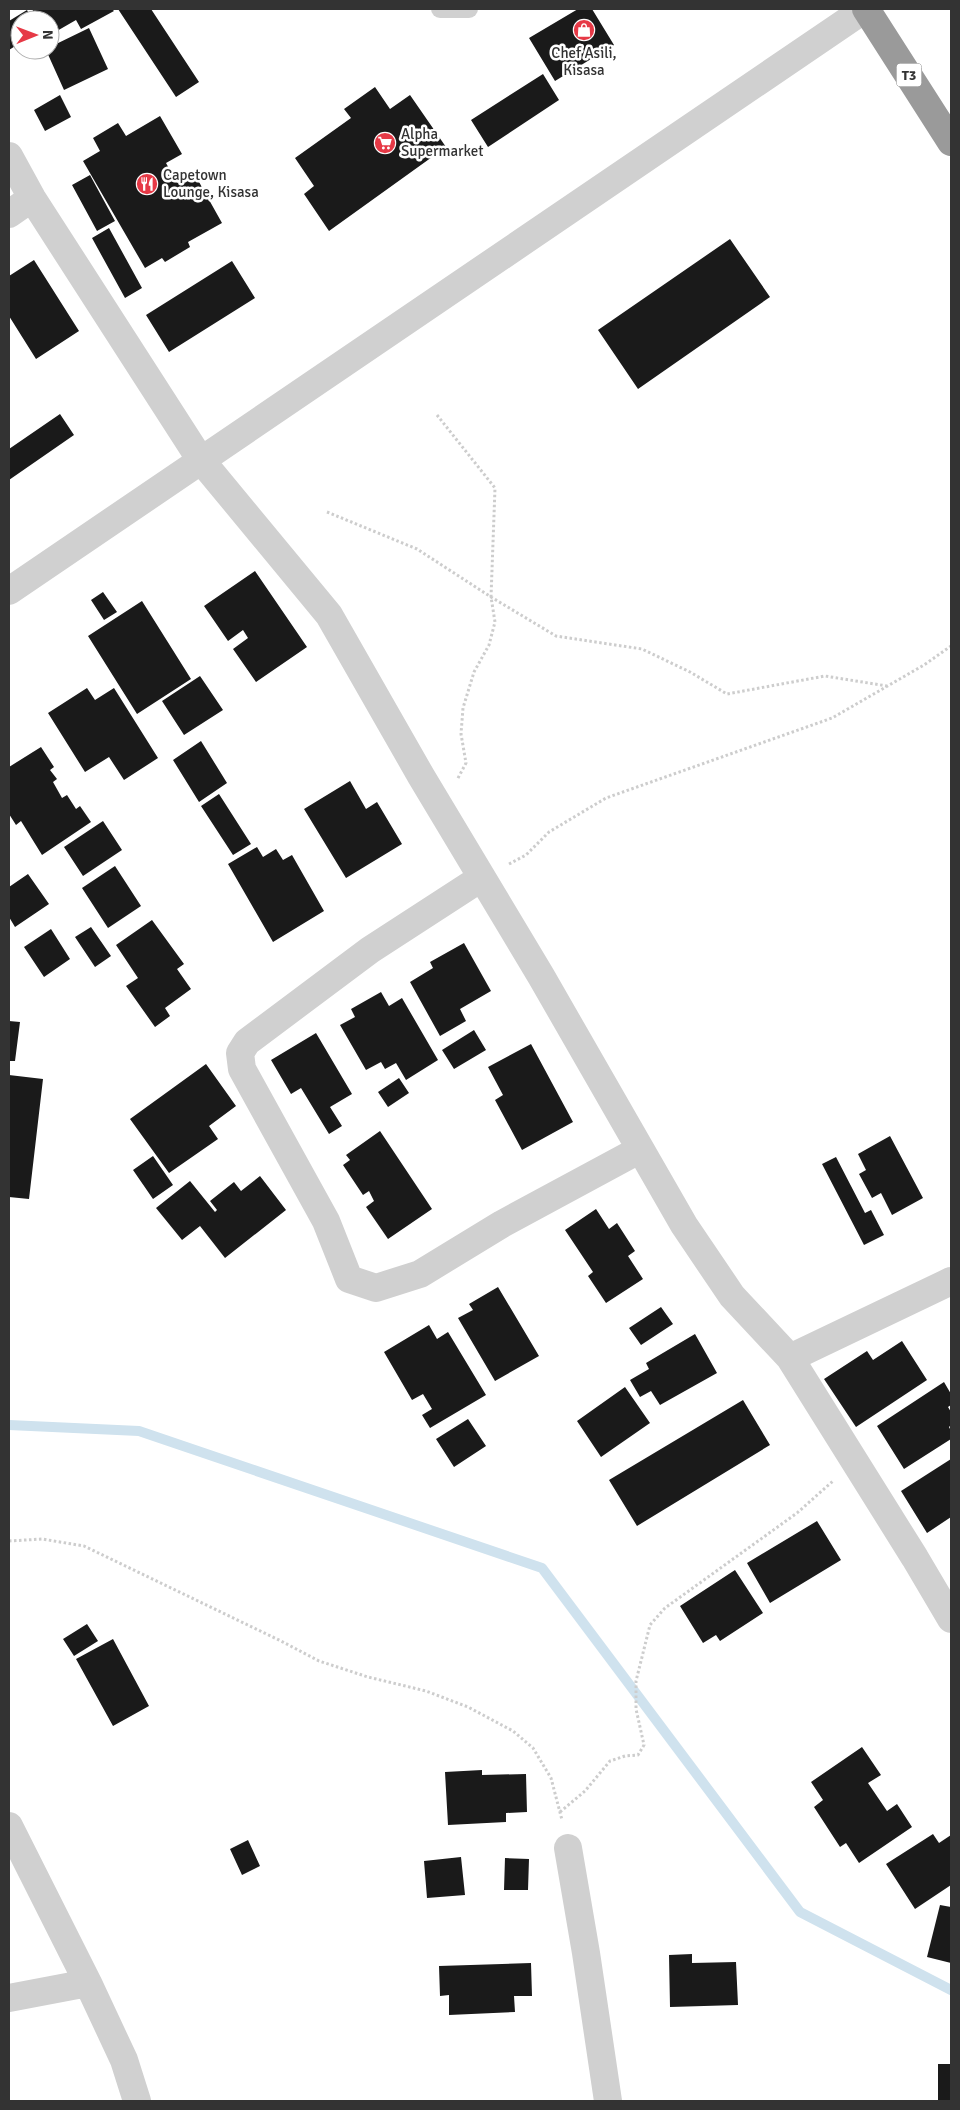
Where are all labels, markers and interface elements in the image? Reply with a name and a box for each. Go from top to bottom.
north arrow [10,10,60,60]
shop icon: Chef Asili, Kisasa [572,18,596,42]
text: N [39,30,56,40]
place label: Chef Asili, Kisasa [551,44,617,79]
road number: T3 [896,64,922,86]
place label: Alpha Supermarket [401,125,484,160]
supermarket icon: Alpha Supermarket [373,131,397,155]
place label: Capetown Lounge, Kisasa [163,166,259,201]
restaurant icon: Capetown Lounge, Kisasa [135,172,159,196]

